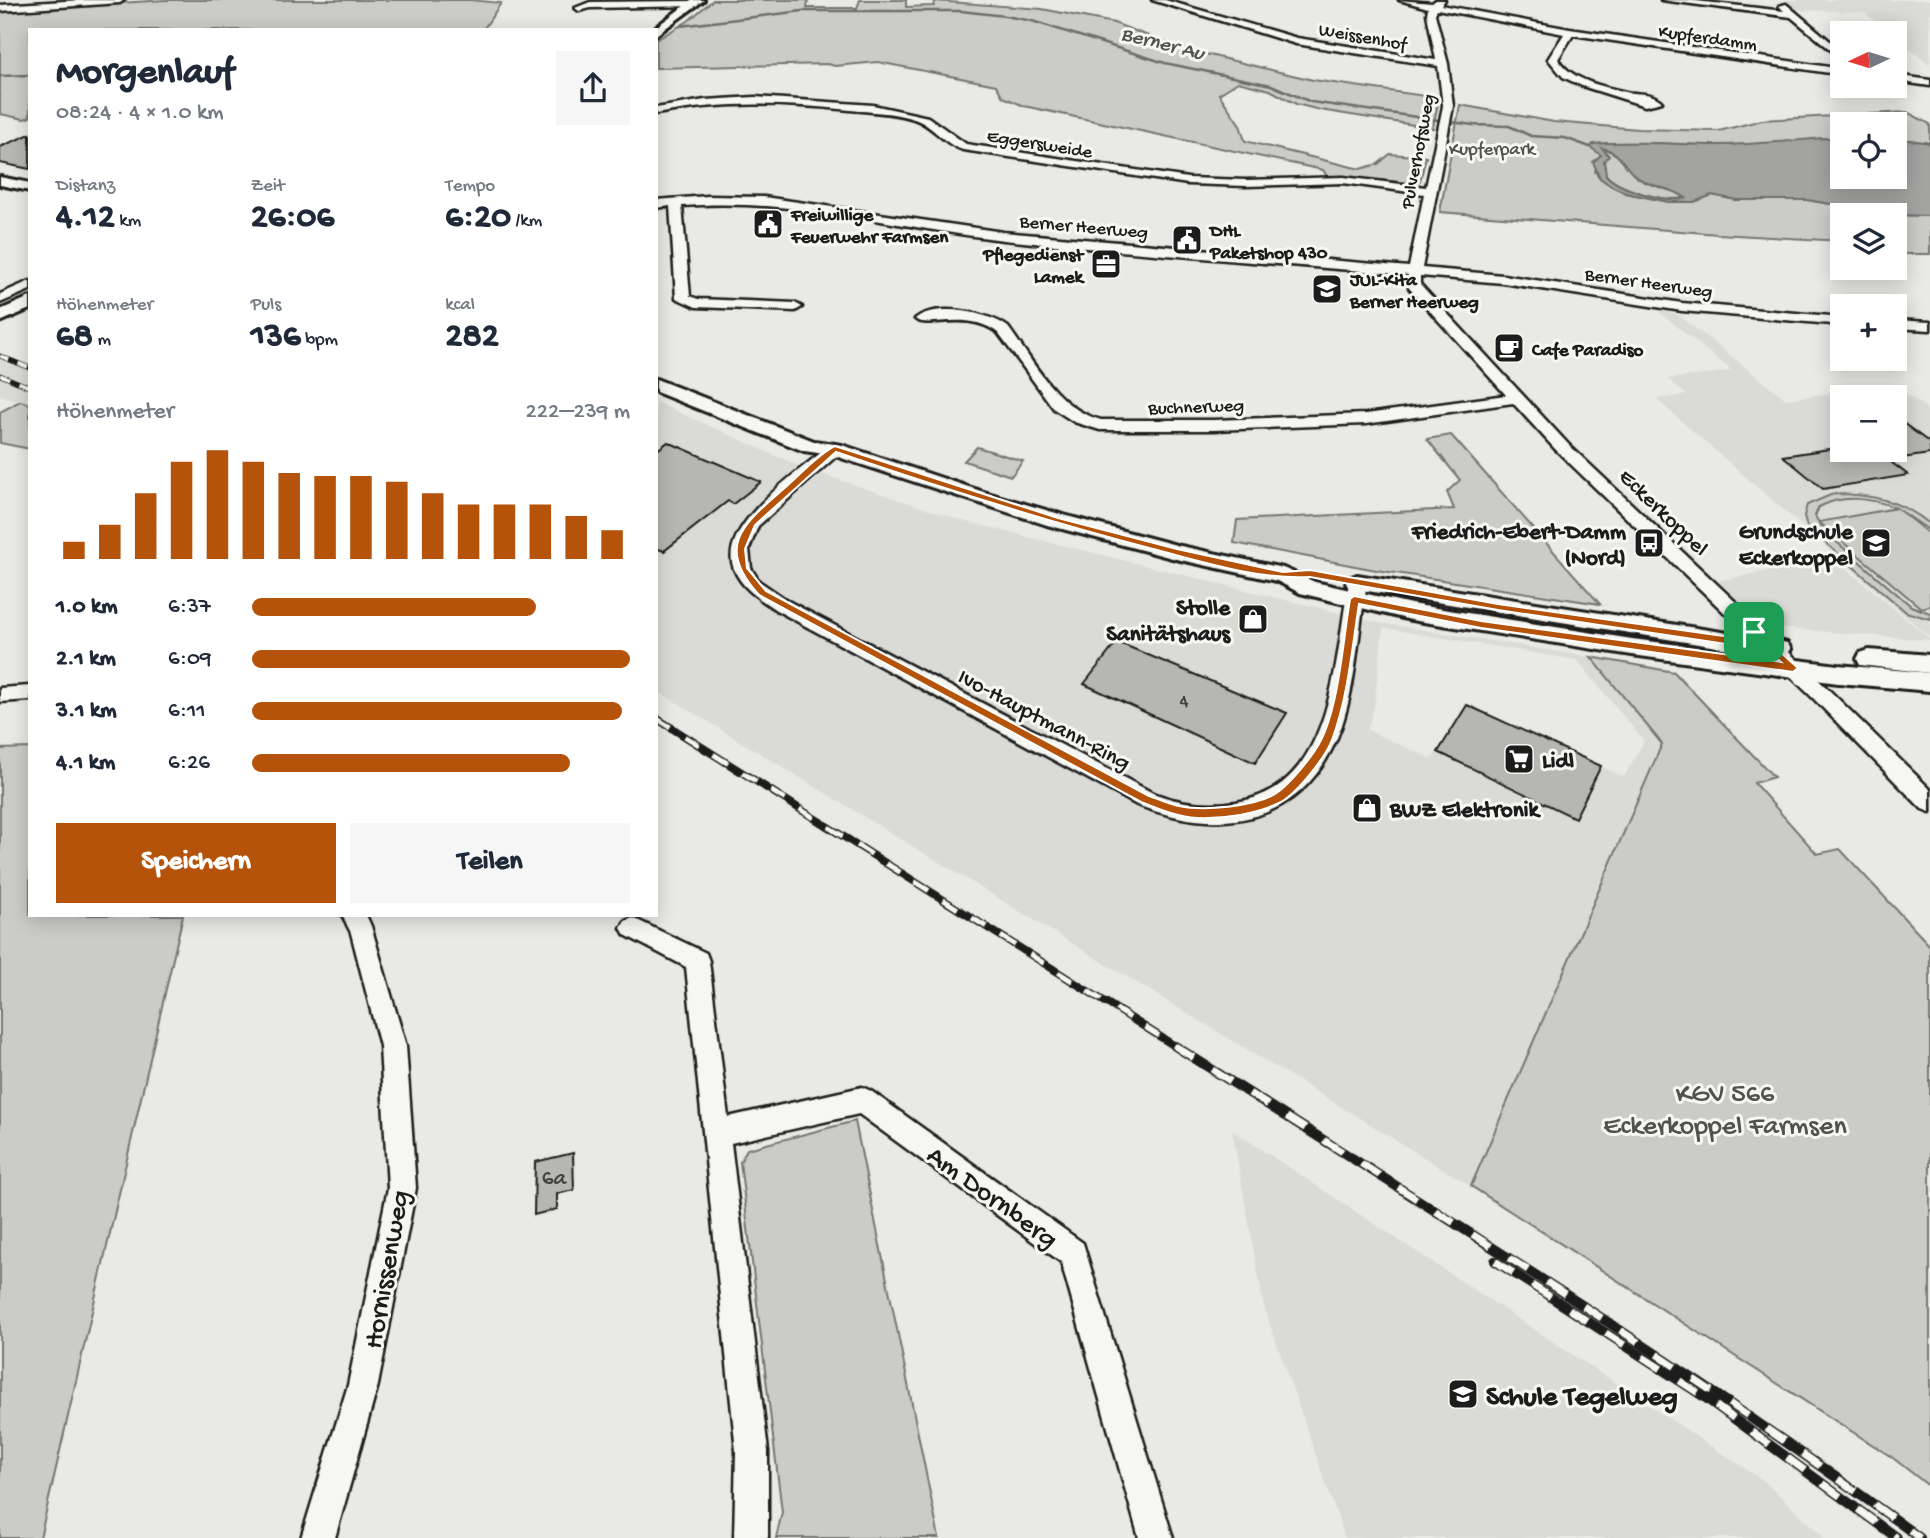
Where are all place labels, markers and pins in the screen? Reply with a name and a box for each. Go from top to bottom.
place label: Freiwillige Feuerwehr Farmsen [790,205,949,250]
public building icon: Freiwillige Feuerwehr Farmsen [751,207,785,241]
place label: DHL Paketshop 430 [1208,221,1328,266]
public building icon: DHL Paketshop 430 [1170,223,1204,257]
place label: Pflegedienst Lamek [982,245,1086,290]
office icon: Pflegedienst Lamek [1089,247,1123,281]
place label: JUL-Kita Berner Heerweg [1349,270,1479,315]
school or university icon: JUL-Kita Berner Heerweg [1310,272,1344,306]
cafe icon: Cafe Paradiso [1492,331,1526,365]
place label: Cafe Paradiso [1531,340,1644,363]
place label: Friedrich-Ebert-Damm (Nord) [1411,520,1627,573]
place label: Grundschule Eckerkoppel [1739,520,1854,573]
bus stop icon: Friedrich-Ebert-Damm (Nord) [1632,526,1666,560]
school or university icon: Grundschule Eckerkoppel [1859,526,1893,560]
place label: Stolle Sanitätshaus [1106,596,1232,649]
shop icon: Stolle Sanitätshaus [1236,602,1270,636]
pin [1724,602,1784,662]
supermarket icon: Lidl [1502,742,1536,776]
place label: Lidl [1542,749,1574,776]
shop icon: BWZ Elektronik [1350,791,1384,825]
place label: BWZ Elektronik [1389,798,1542,825]
school or university icon: Schule Tegelweg [1446,1377,1480,1411]
place label: Schule Tegelweg [1486,1382,1678,1415]

